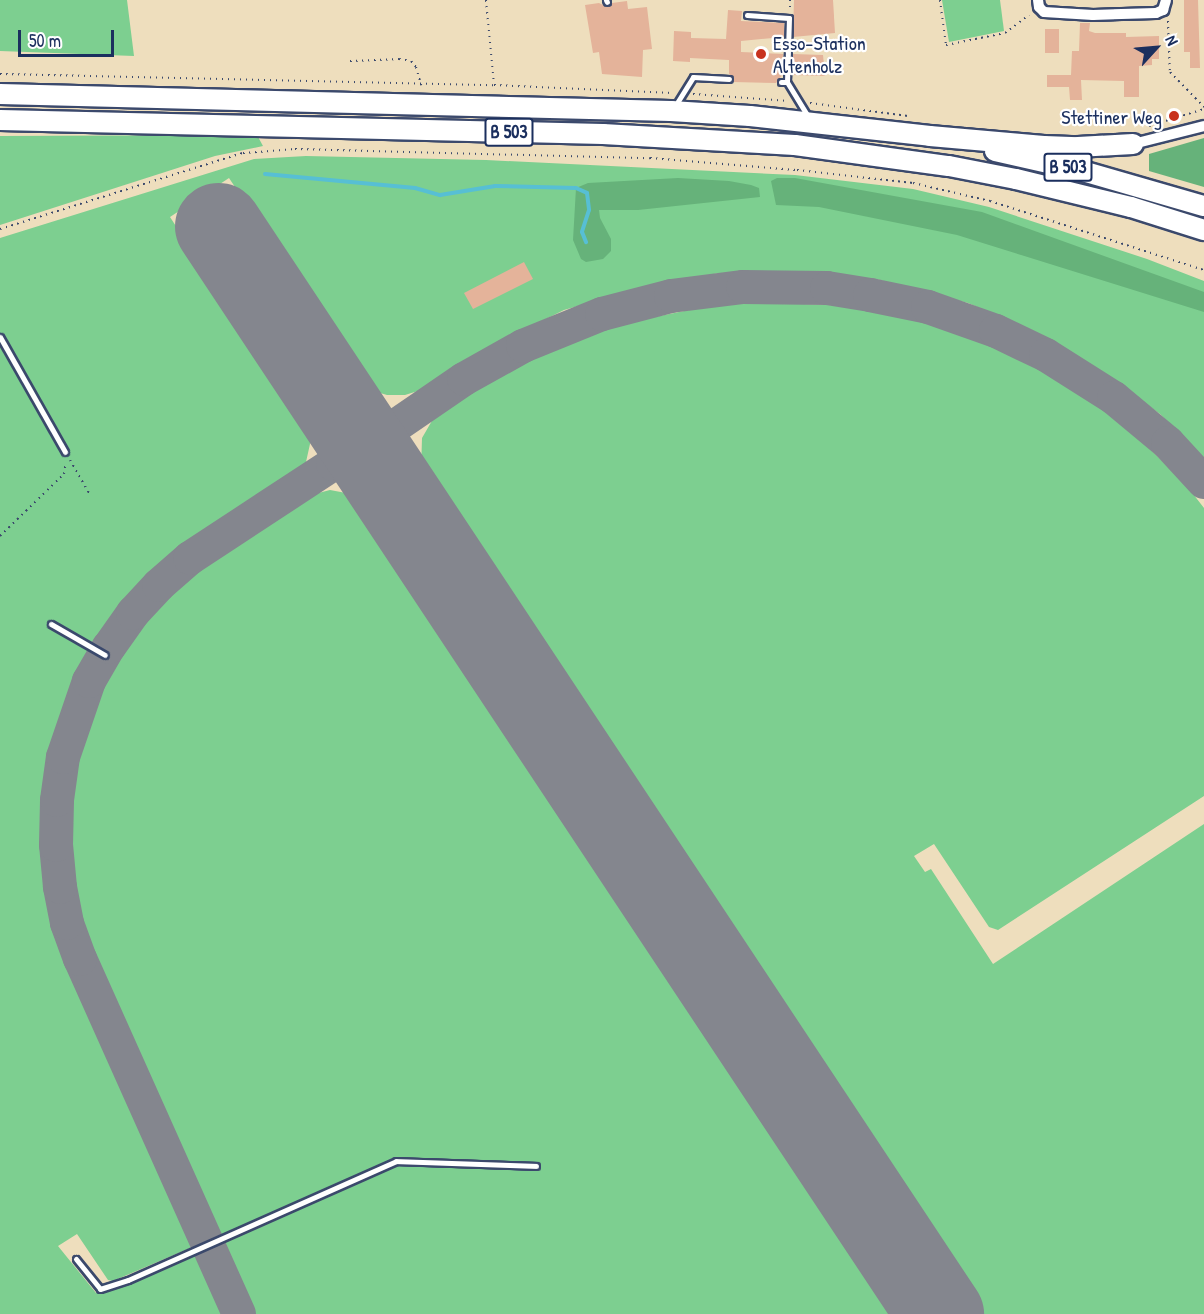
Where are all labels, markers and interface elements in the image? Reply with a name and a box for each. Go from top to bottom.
scale bar [21,18,117,56]
north arrow [1126,18,1186,78]
text: 50 m [29,28,61,53]
place label: Esso-Station Altenholz [773,30,866,77]
text: N [1160,31,1184,49]
marker: Esso-Station Altenholz [754,47,768,61]
place label: Stettiner Weg [1061,104,1162,128]
marker: Stettiner Weg [1167,109,1181,123]
road number: B 503 [484,117,534,147]
road number: B 503 [1042,152,1094,182]

